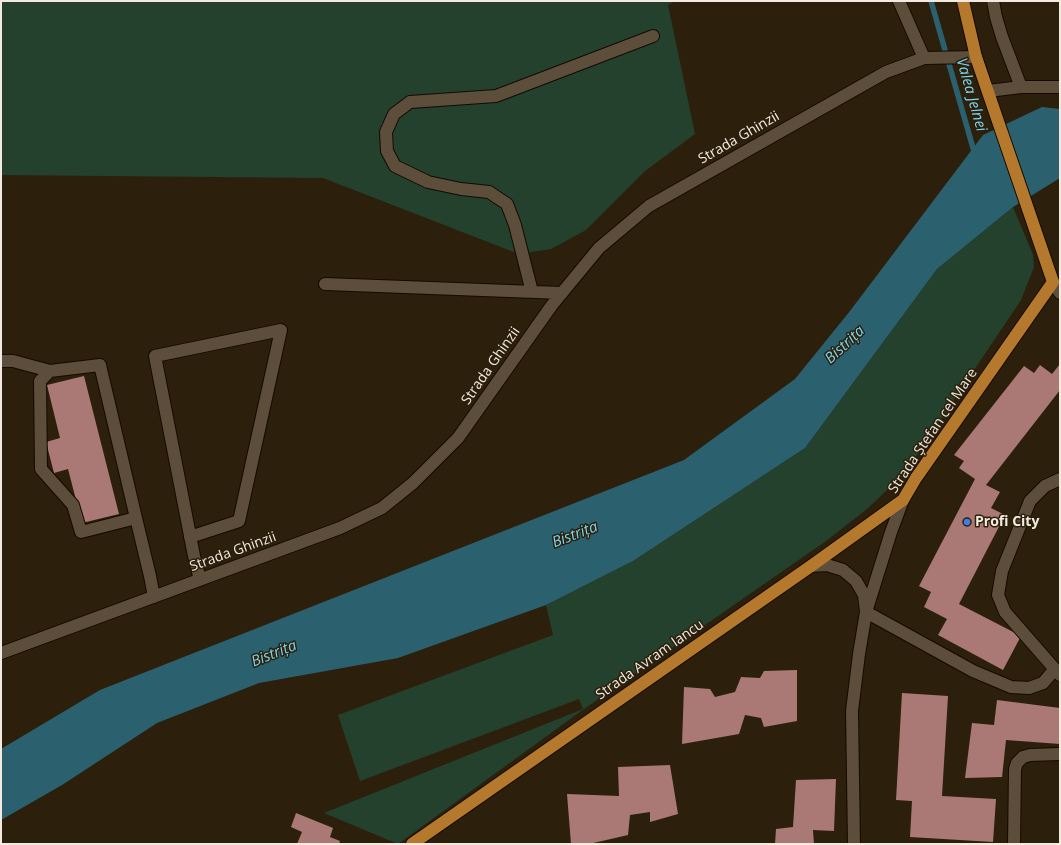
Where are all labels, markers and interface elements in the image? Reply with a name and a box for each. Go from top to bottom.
water label: Valea Jelnei [952,56,990,134]
street label: Strada Ghinzii [696,108,782,168]
water label: Bistrița [822,322,868,368]
street label: Strada Ghinzii [458,324,524,408]
street label: Strada Ștefan cel Mare [885,365,981,497]
place label: Profi City [975,514,1039,530]
marker: Profi City [962,517,972,527]
water label: Bistrița [550,518,600,552]
street label: Strada Ghinzii [188,529,278,575]
street label: Strada Avram Iancu [593,617,707,703]
water label: Bistrița [249,637,299,671]

